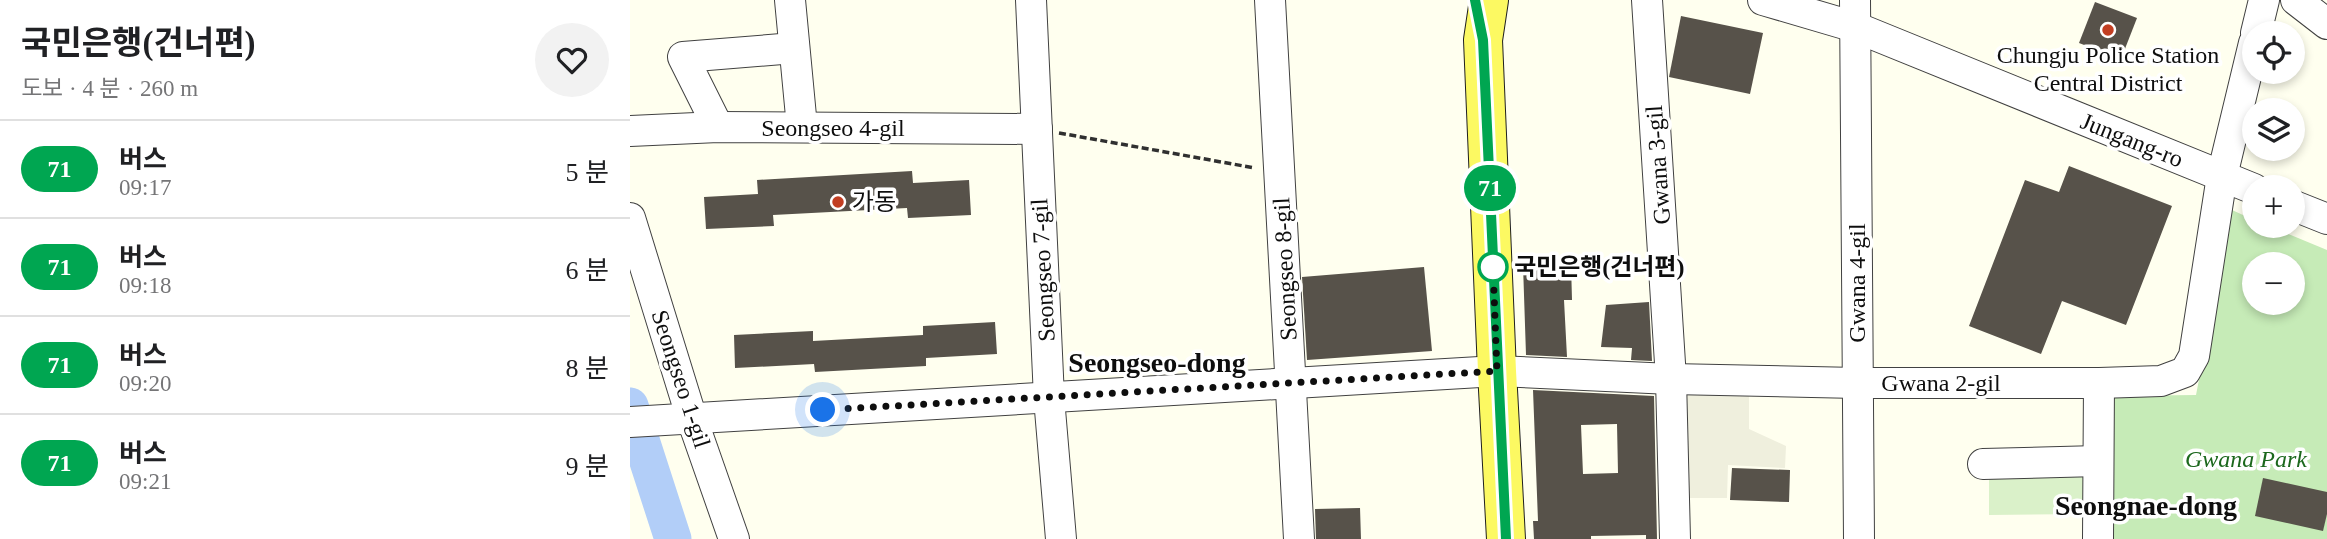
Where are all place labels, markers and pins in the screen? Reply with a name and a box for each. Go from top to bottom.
marker: Chungju Police Station Central District [2100,22,2116,38]
place label: Chungju Police Station Central District [1997,42,2219,96]
place label: 가동 [852,189,896,215]
marker: 가동 [830,194,846,210]
marker: 국민은행(건너편) [1478,252,1508,282]
place label: 국민은행(건너편) [1514,254,1685,280]

